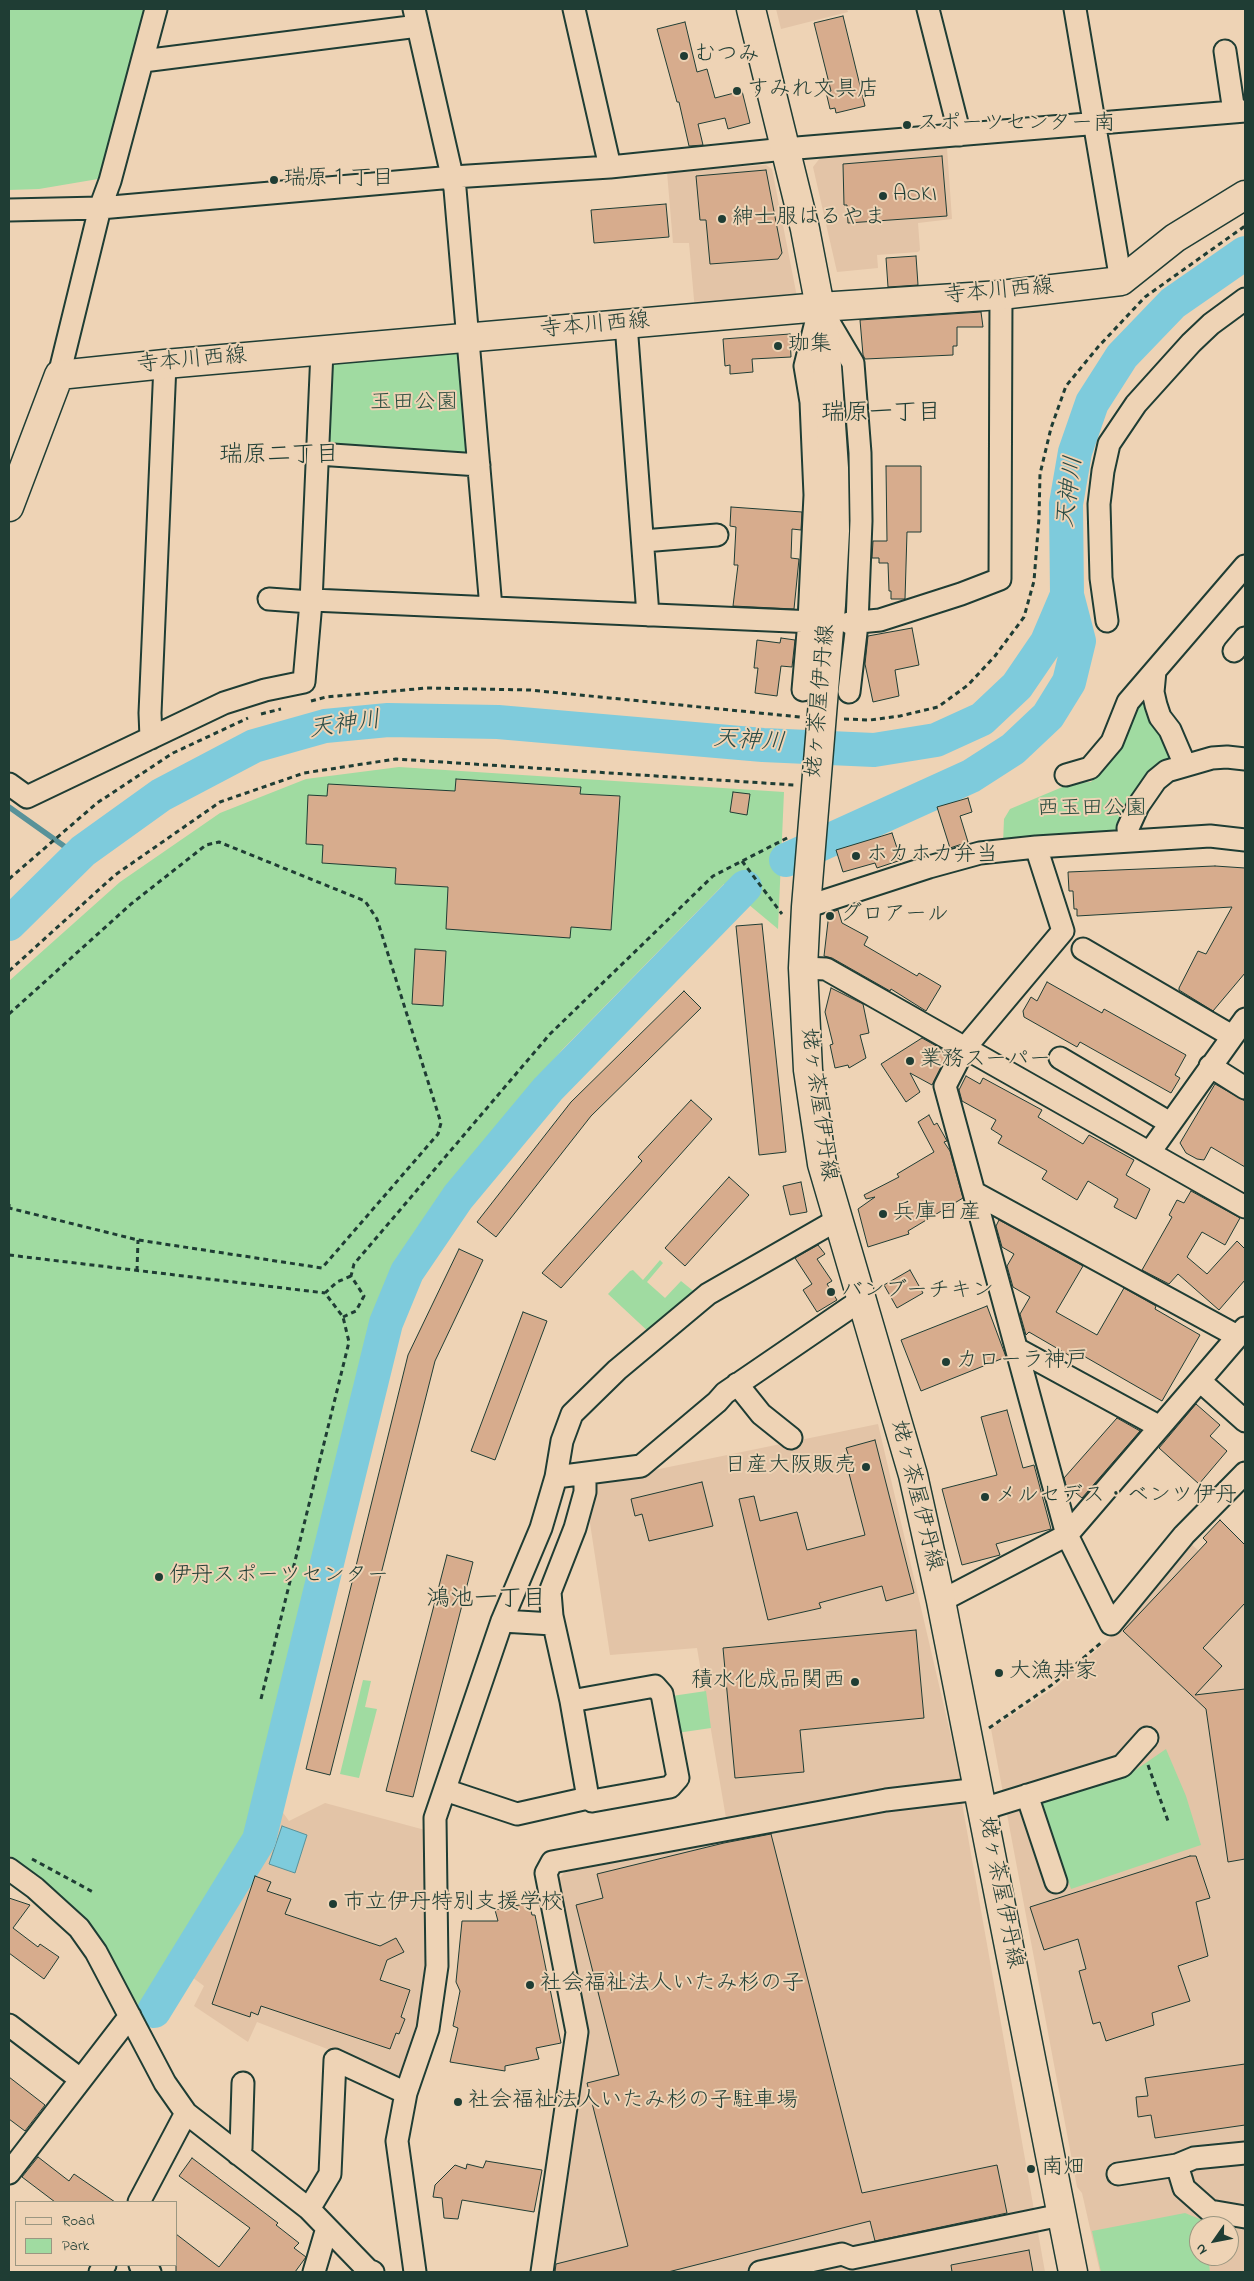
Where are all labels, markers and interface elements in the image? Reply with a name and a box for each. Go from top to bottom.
place label: むつみ [694,43,760,69]
marker: むつみ [678,50,690,62]
place label: すみれ文具店 [747,78,879,104]
marker: すみれ文具店 [731,85,743,97]
place label: スポーツセンター南 [917,112,1115,138]
marker: スポーツセンター南 [901,119,913,131]
place label: 瑞原１丁目 [284,167,394,193]
marker: 瑞原１丁目 [268,174,280,186]
place label: AOKI [893,183,937,209]
marker: AOKI [877,190,889,202]
place label: 紳士服はるやま [732,206,886,232]
marker: 紳士服はるやま [716,213,728,225]
street label: 寺本川西線 [943,275,1055,311]
street label: 寺本川西線 [539,309,651,345]
place label: 珈集 [788,333,832,359]
marker: 珈集 [772,340,784,352]
street label: 寺本川西線 [136,344,248,380]
park label: 玉田公園 [370,391,458,417]
district label: 瑞原一丁目 [821,401,941,429]
district label: 瑞原二丁目 [219,443,339,471]
water label: 天神川 [1053,455,1091,529]
street label: 姥ヶ茶屋伊丹線 [802,623,842,779]
water label: 天神川 [307,708,383,746]
water label: 天神川 [712,726,786,760]
park label: 西玉田公園 [1037,797,1147,823]
place label: ホカホカ弁当 [866,843,998,869]
marker: ホカホカ弁当 [850,850,862,862]
place label: グロアール [840,903,949,929]
marker: グロアール [824,910,836,922]
street label: 姥ヶ茶屋伊丹線 [793,1027,841,1183]
place label: 業務スーパー [920,1048,1051,1074]
marker: 業務スーパー [904,1055,916,1067]
place label: 兵庫日産 [893,1201,981,1227]
marker: 兵庫日産 [877,1208,889,1220]
place label: バンブーチキン [841,1279,994,1305]
marker: バンブーチキン [825,1286,837,1298]
place label: カローラ神戸 [956,1349,1088,1375]
marker: カローラ神戸 [940,1356,952,1368]
street label: 姥ヶ茶屋伊丹線 [884,1418,946,1574]
place label: 日産大阪販売 [724,1454,856,1480]
marker: 日産大阪販売 [860,1461,872,1473]
place label: メルセデス・ベンツ伊丹 [995,1484,1237,1510]
marker: メルセデス・ベンツ伊丹 [979,1491,991,1503]
place label: 伊丹スポーツセンター [169,1564,389,1590]
marker: 伊丹スポーツセンター [153,1571,165,1583]
district label: 鴻池一丁目 [426,1587,546,1615]
place label: 大漁丼家 [1009,1660,1097,1686]
marker: 大漁丼家 [993,1667,1005,1679]
place label: 積水化成品関西 [691,1669,845,1695]
marker: 積水化成品関西 [849,1676,861,1688]
street label: 姥ヶ茶屋伊丹線 [971,1815,1027,1971]
place label: 市立伊丹特別支援学校 [343,1891,563,1917]
marker: 市立伊丹特別支援学校 [327,1898,339,1910]
place label: 社会福祉法人いたみ杉の子 [540,1972,804,1998]
marker: 社会福祉法人いたみ杉の子 [524,1979,536,1991]
place label: 社会福祉法人いたみ杉の子駐車場 [468,2089,798,2115]
marker: 社会福祉法人いたみ杉の子駐車場 [452,2096,464,2108]
place label: 南畑 [1041,2156,1085,2182]
marker: 南畑 [1025,2163,1037,2175]
legend [15,2201,178,2266]
text: Road [62,2210,95,2232]
north arrow [1189,2216,1239,2266]
text: Park [62,2235,89,2257]
text: N [1190,2239,1213,2259]

